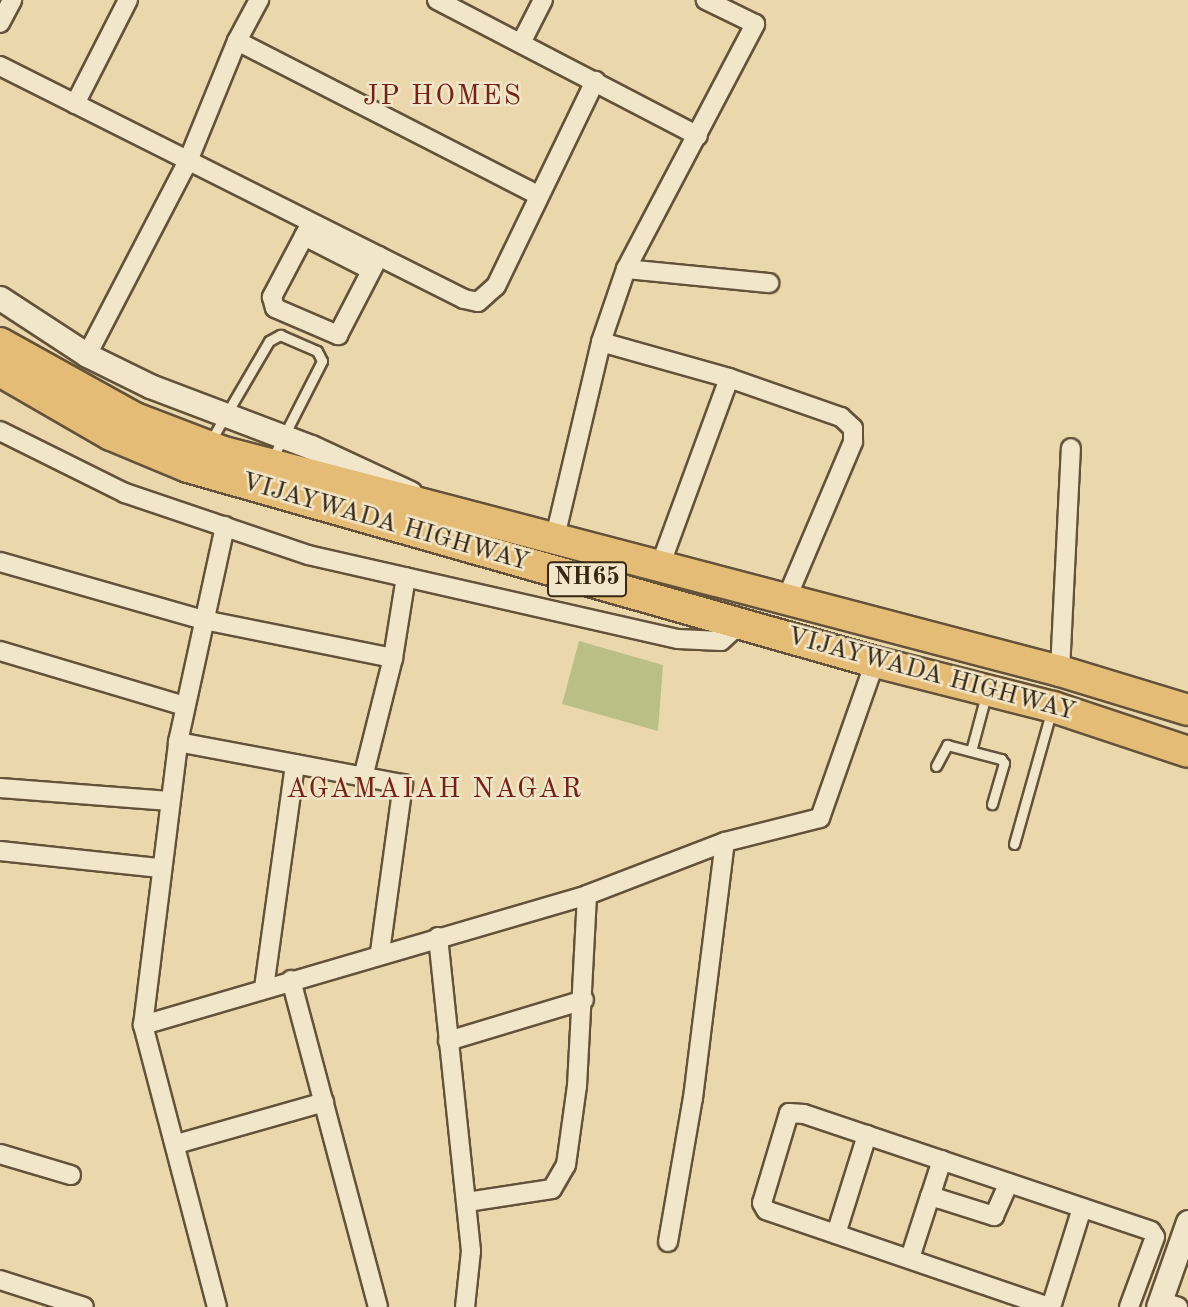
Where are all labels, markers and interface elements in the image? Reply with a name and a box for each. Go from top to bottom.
district label: JP HOMES [364,80,522,114]
street label: VIJAYWADA HIGHWAY [238,467,532,579]
road number: NH65 [547,558,627,600]
street label: VIJAYWADA HIGHWAY [783,621,1079,729]
district label: AGAMAIAH NAGAR [288,773,582,807]

